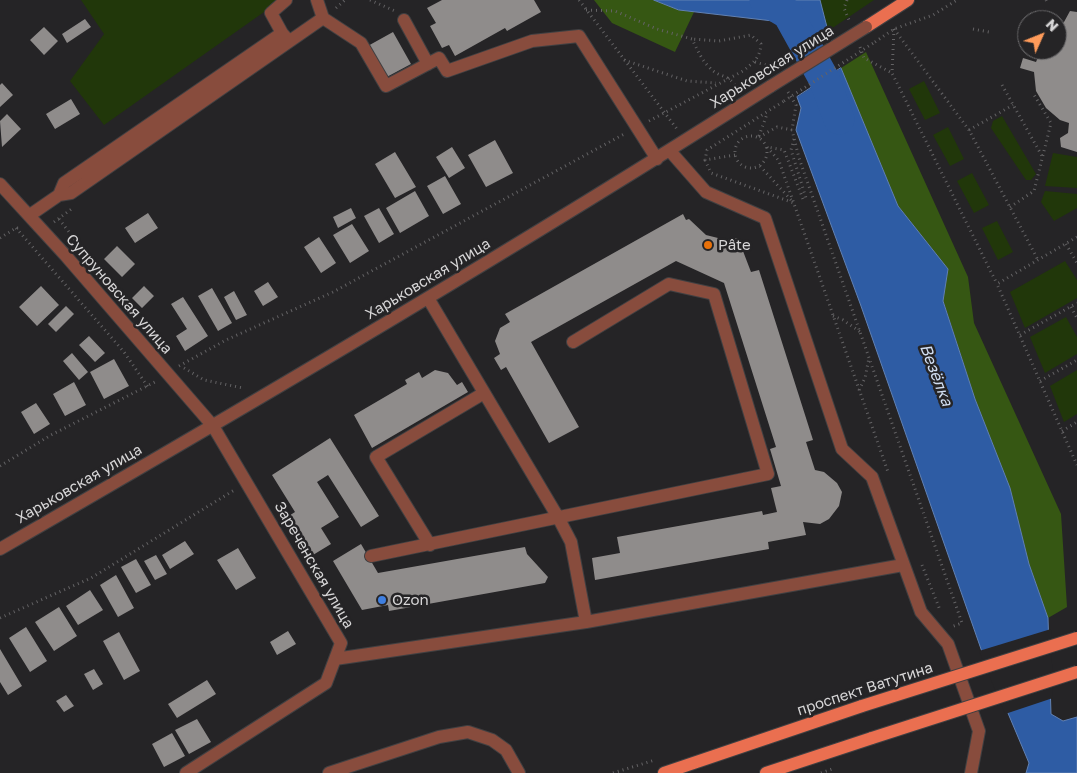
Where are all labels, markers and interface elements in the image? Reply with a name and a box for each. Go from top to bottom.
north arrow [1017,10,1067,60]
text: N [1043,15,1062,35]
street label: Харьковская улица [707,22,837,112]
street label: Супруновская улица [62,230,176,358]
street label: Харьковская улица [362,235,494,323]
place label: Pâte [718,236,751,254]
marker: Pâte [702,239,714,251]
water label: Везёлка [915,341,957,409]
street label: Харьковская улица [13,441,145,527]
street label: Зареченская улица [270,498,358,632]
place label: Ozon [392,591,429,609]
marker: Ozon [376,594,388,606]
street label: проспект Ватутина [795,659,935,719]

